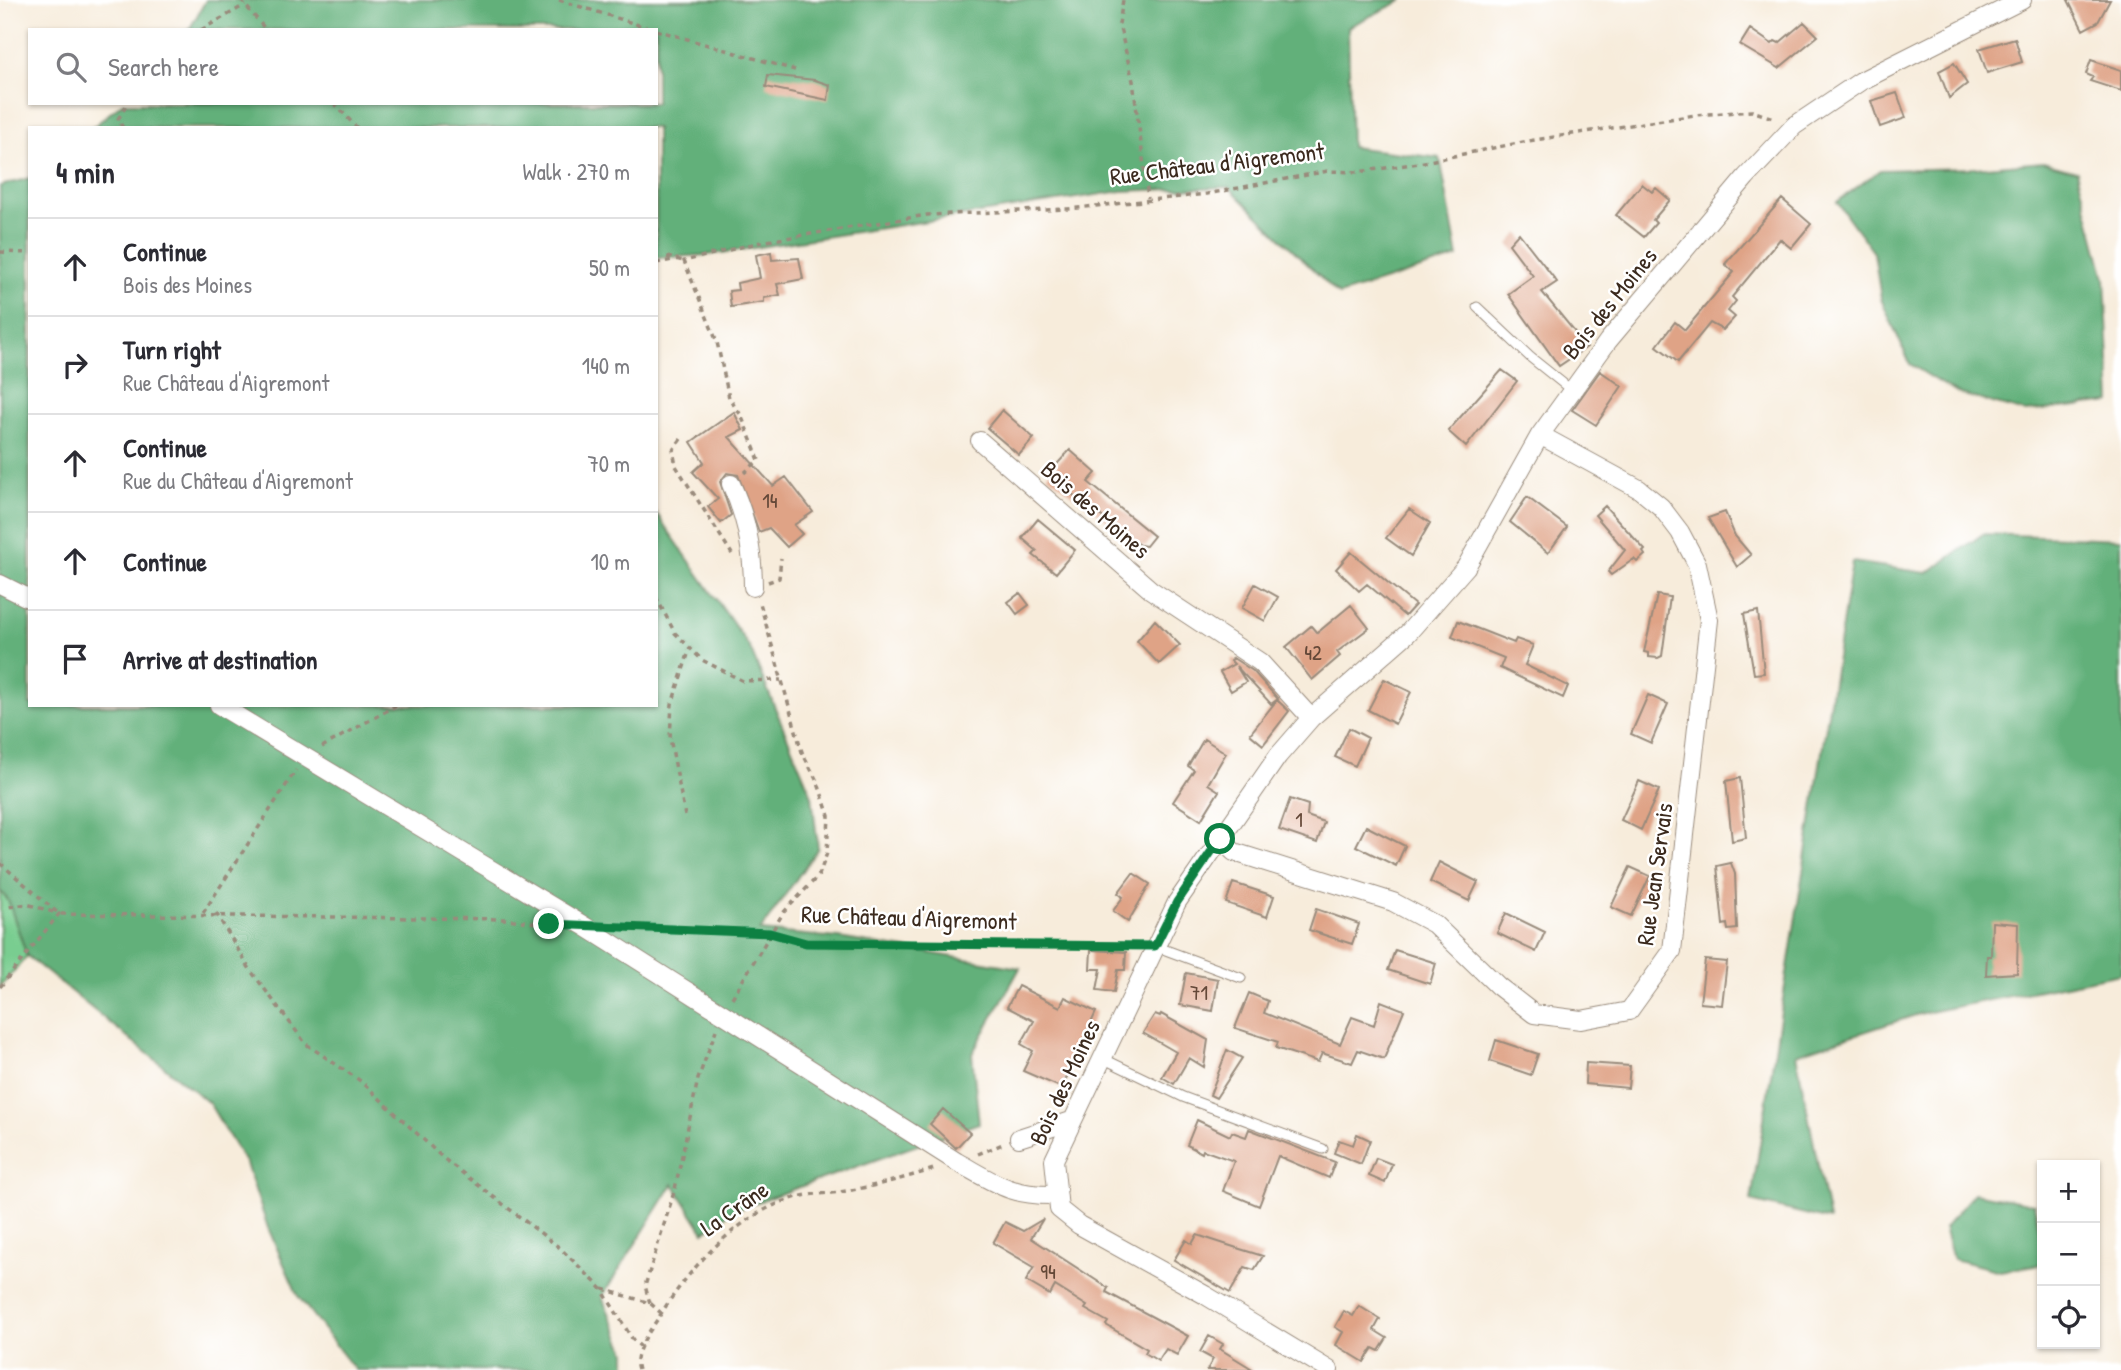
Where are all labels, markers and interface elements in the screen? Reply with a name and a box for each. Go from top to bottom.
search box [28,28,658,105]
icon: search [52,48,90,86]
text: Search here [108,49,219,84]
street label: Rue Château d'Aigremont [1108,134,1327,192]
text: 4 min [56,152,115,192]
text: Walk · 270 m [523,156,630,187]
text: Continue [123,234,207,269]
street label: Bois des Moines [1554,241,1664,365]
icon: ahead [56,248,94,286]
text: 50 m [589,252,630,283]
text: Bois des Moines [123,269,252,300]
text: Turn right [123,332,221,367]
icon: right [56,346,94,384]
text: 140 m [582,350,630,381]
text: Rue Château d'Aigremont [123,367,330,398]
text: Continue [123,430,207,465]
icon: ahead [56,444,94,482]
text: 70 m [587,448,630,479]
street label: Bois des Moines [1035,453,1157,565]
text: Rue du Château d'Aigremont [123,465,353,496]
house number: 14 [762,486,778,515]
icon: ahead [56,542,94,580]
text: Continue [123,544,207,579]
text: 10 m [590,546,630,577]
house number: 42 [1304,638,1322,667]
icon: arrive [56,640,94,678]
text: Arrive at destination [123,642,318,677]
street label: Rue Jean Servais [1628,801,1680,947]
house number: 1 [1295,805,1303,834]
route start [1204,823,1235,854]
street label: Rue Château d'Aigremont [801,897,1018,937]
route end [533,908,564,939]
house number: 71 [1190,978,1208,1007]
street label: Bois des Moines [1021,1014,1107,1150]
map controls [2037,1160,2100,1349]
button: + [2037,1160,2100,1223]
street label: La Crâne [694,1173,775,1243]
button: − [2037,1223,2100,1286]
house number: 94 [1040,1257,1056,1286]
button: locate [2037,1286,2100,1349]

